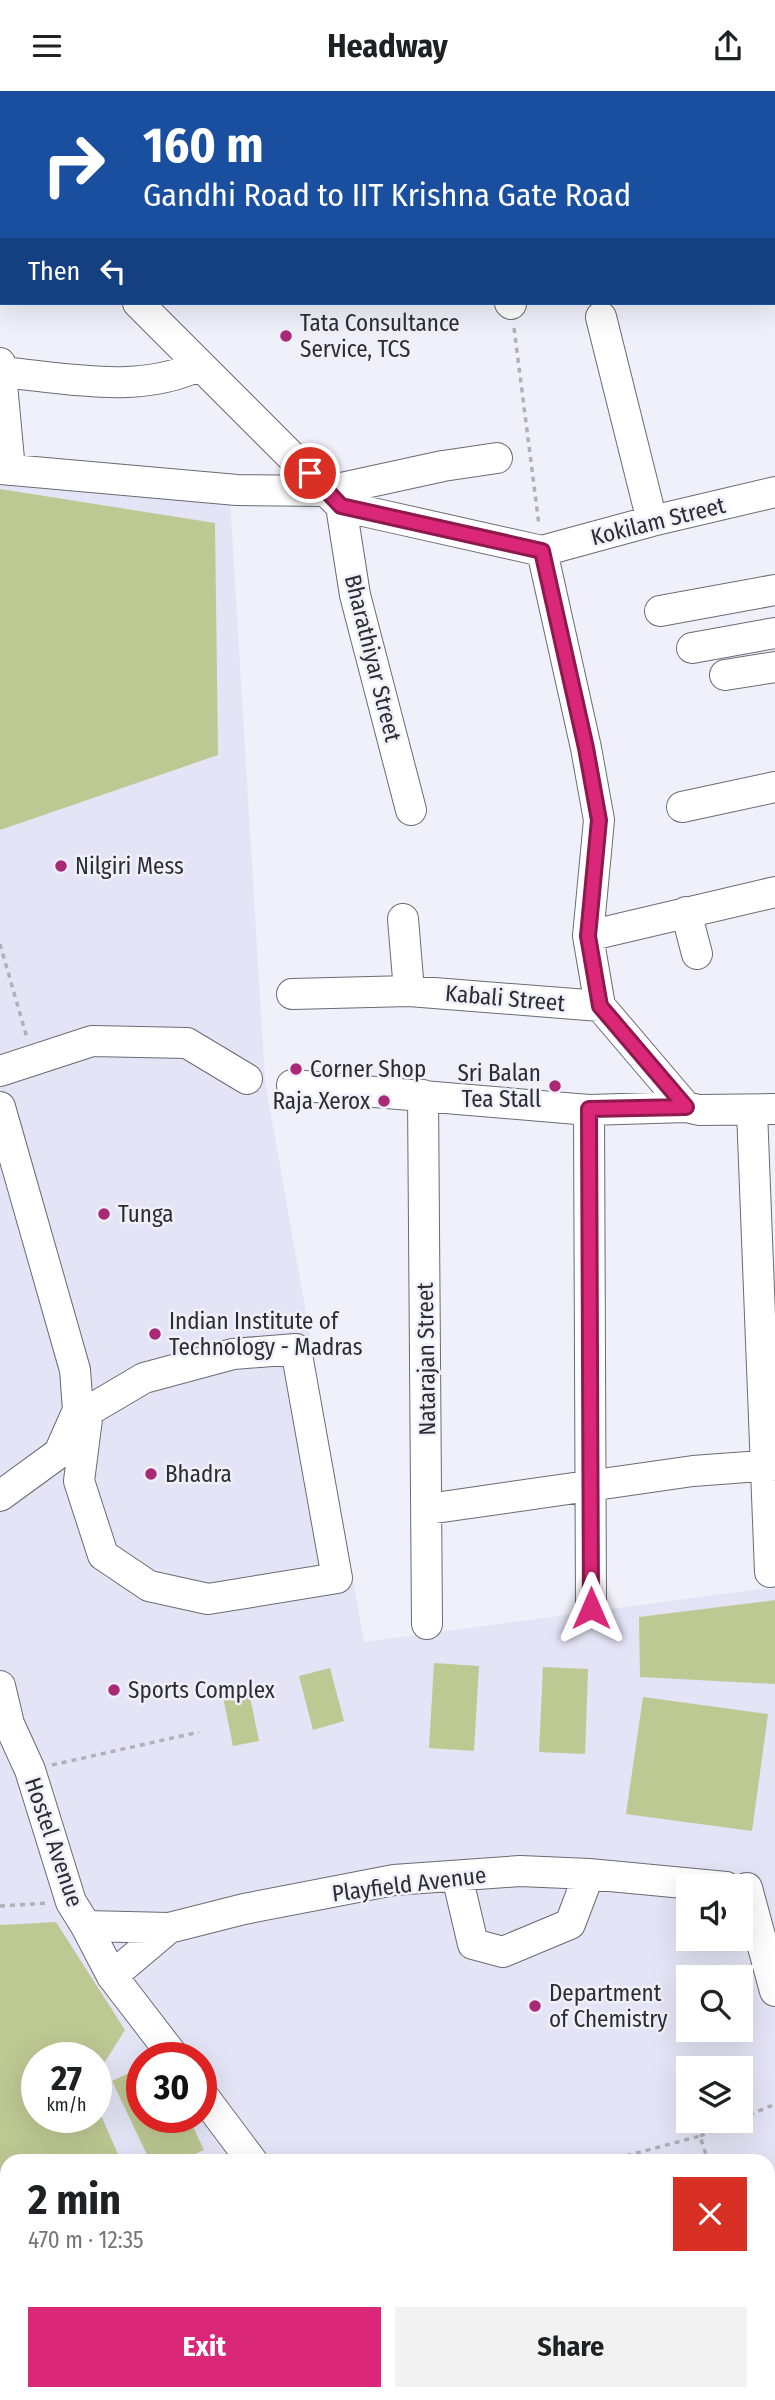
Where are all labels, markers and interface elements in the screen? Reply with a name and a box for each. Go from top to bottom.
icon: menu [28,27,66,65]
text: Headway [327,27,448,65]
icon: share [709,27,747,65]
text: 160 m [143,116,264,175]
icon: right [28,119,119,210]
text: Gandhi Road to IIT Krishna Gate Road [143,176,631,214]
icon: left [94,252,132,290]
text: Then [28,256,80,287]
place label: Tata Consultance Service, TCS [300,309,460,363]
marker: Tata Consultance Service, TCS [278,328,294,344]
pin [280,443,340,503]
icon: arrive [291,454,329,492]
street label: Kokilam Street [588,491,728,551]
street label: Bharathiyar Street [339,572,407,745]
place label: Nilgiri Mess [75,852,184,880]
marker: Nilgiri Mess [53,858,69,874]
street label: Kabali Street [444,979,567,1017]
place label: Corner Shop [310,1055,426,1083]
place label: Sri Balan Tea Stall [457,1059,541,1113]
marker: Corner Shop [288,1061,304,1077]
marker: Sri Balan Tea Stall [547,1078,563,1094]
place label: Raja Xerox [273,1087,370,1115]
marker: Raja Xerox [376,1093,392,1109]
place label: Tunga [118,1200,174,1228]
marker: Tunga [96,1206,112,1222]
street label: Natarajan Street [411,1282,441,1436]
place label: Indian Institute of Technology - Madras [169,1307,363,1361]
marker: Indian Institute of Technology - Madras [147,1326,163,1342]
place label: Bhadra [165,1460,232,1488]
marker: Bhadra [143,1466,159,1482]
position arrow [554,1571,628,1645]
place label: Sports Complex [128,1676,275,1704]
marker: Sports Complex [106,1682,122,1698]
street label: Hostel Avenue [19,1774,89,1910]
street label: Playfield Avenue [330,1861,488,1907]
map controls [676,1874,753,2133]
button: sound [676,1874,753,1951]
button: search [676,1965,753,2042]
place label: Department of Chemistry [549,1979,668,2033]
marker: Department of Chemistry [527,1998,543,2014]
speed limit sign: 30 [126,2042,217,2133]
button: layers [676,2056,753,2133]
text: 27 [51,2057,82,2099]
text: km/h [46,2094,87,2116]
text: 2 min [28,2175,121,2225]
button: close [673,2177,747,2251]
text: 470 m · 12:35 [28,2226,144,2254]
button: Exit [28,2307,381,2387]
button: Share [395,2307,747,2387]

